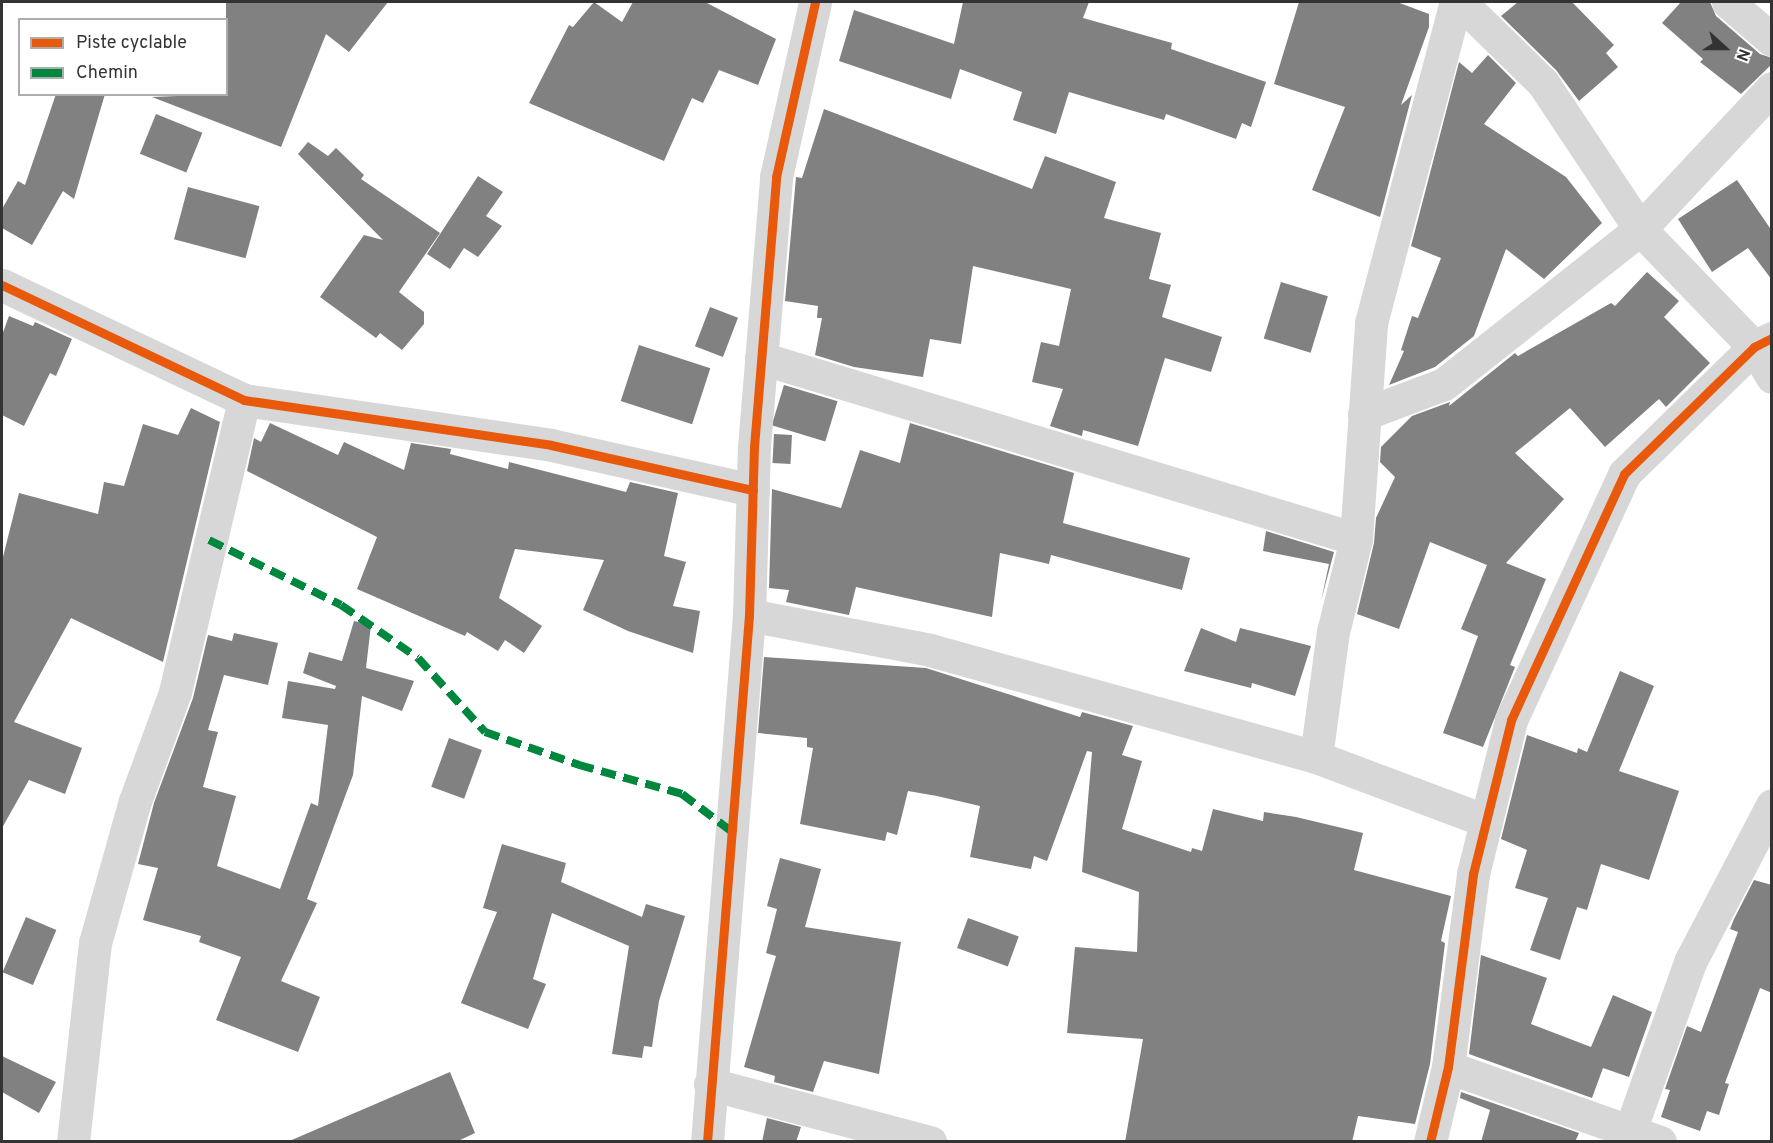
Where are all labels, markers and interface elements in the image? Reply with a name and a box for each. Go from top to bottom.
legend [18,18,228,96]
north arrow [1695,18,1755,78]
text: Piste cyclable [76,32,187,55]
text: N [1730,45,1753,63]
text: Chemin [76,62,138,85]

